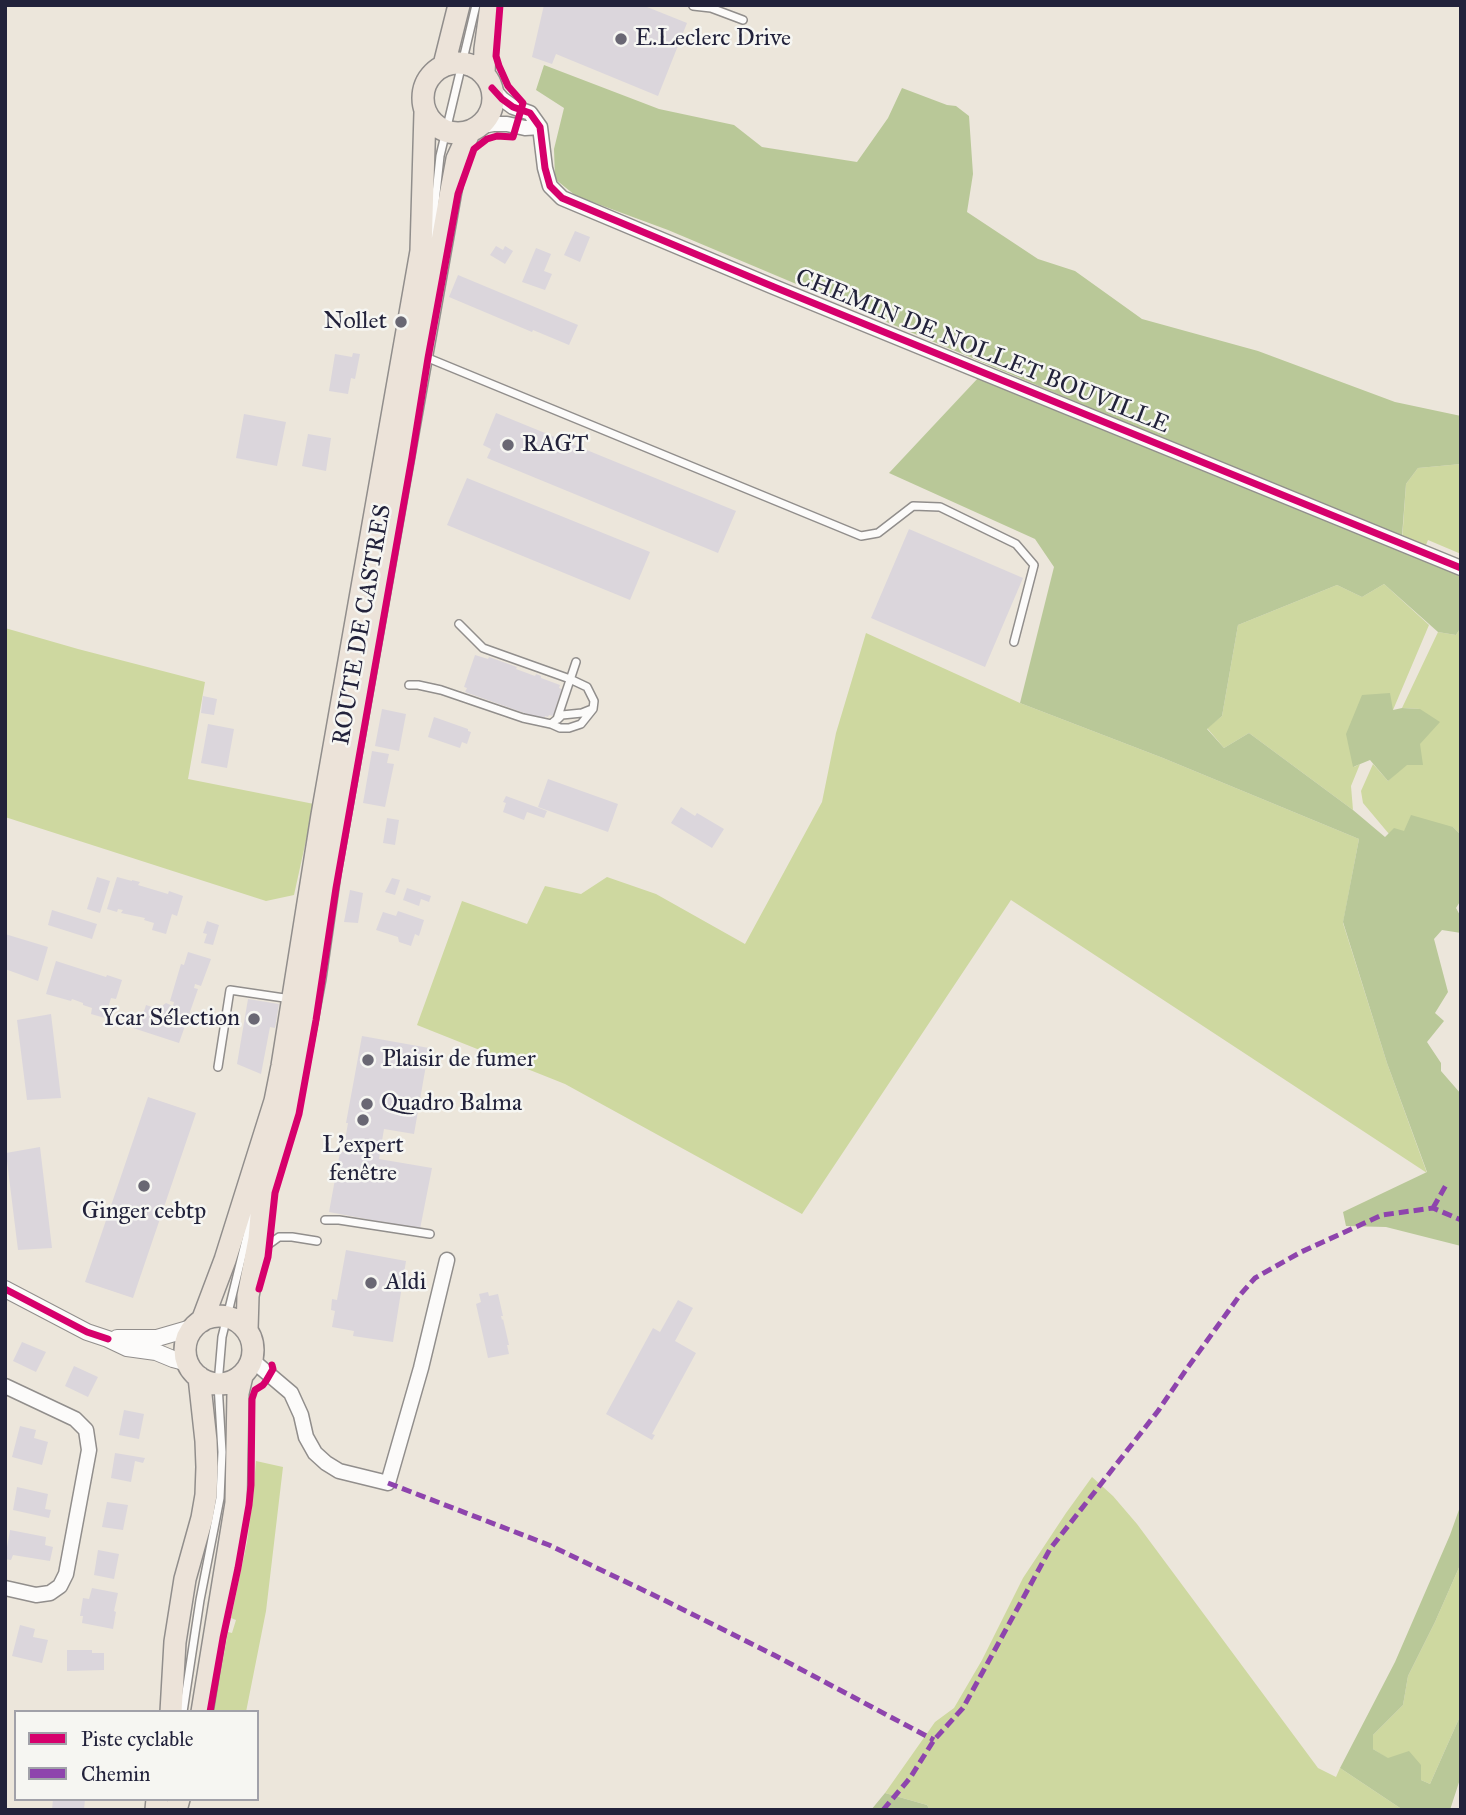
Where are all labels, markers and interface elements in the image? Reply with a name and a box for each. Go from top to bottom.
place label: E.Leclerc Drive [635,25,791,53]
marker: E.Leclerc Drive [613,31,629,47]
street label: CHEMIN DE NOLLET BOUVILLE [791,264,1173,440]
place label: Nollet [323,308,387,336]
marker: Nollet [393,314,409,330]
place label: RAGT [522,431,588,459]
marker: RAGT [500,437,516,453]
street label: ROUTE DE CASTRES [328,502,398,748]
place label: Ycar Sélection [101,1005,240,1033]
marker: Ycar Sélection [246,1011,262,1027]
place label: Plaisir de fumer [382,1046,536,1074]
marker: Plaisir de fumer [360,1052,376,1068]
place label: Quadro Balma [381,1090,522,1118]
marker: Quadro Balma [359,1096,375,1112]
marker: L'expert fenêtre [355,1112,371,1128]
place label: L'expert fenêtre [322,1132,404,1188]
marker: Ginger cebtp [136,1178,152,1194]
place label: Ginger cebtp [82,1198,206,1226]
place label: Aldi [385,1269,426,1297]
marker: Aldi [363,1275,379,1291]
legend [14,1710,259,1801]
text: Piste cyclable [81,1726,194,1752]
text: Chemin [81,1761,150,1787]

